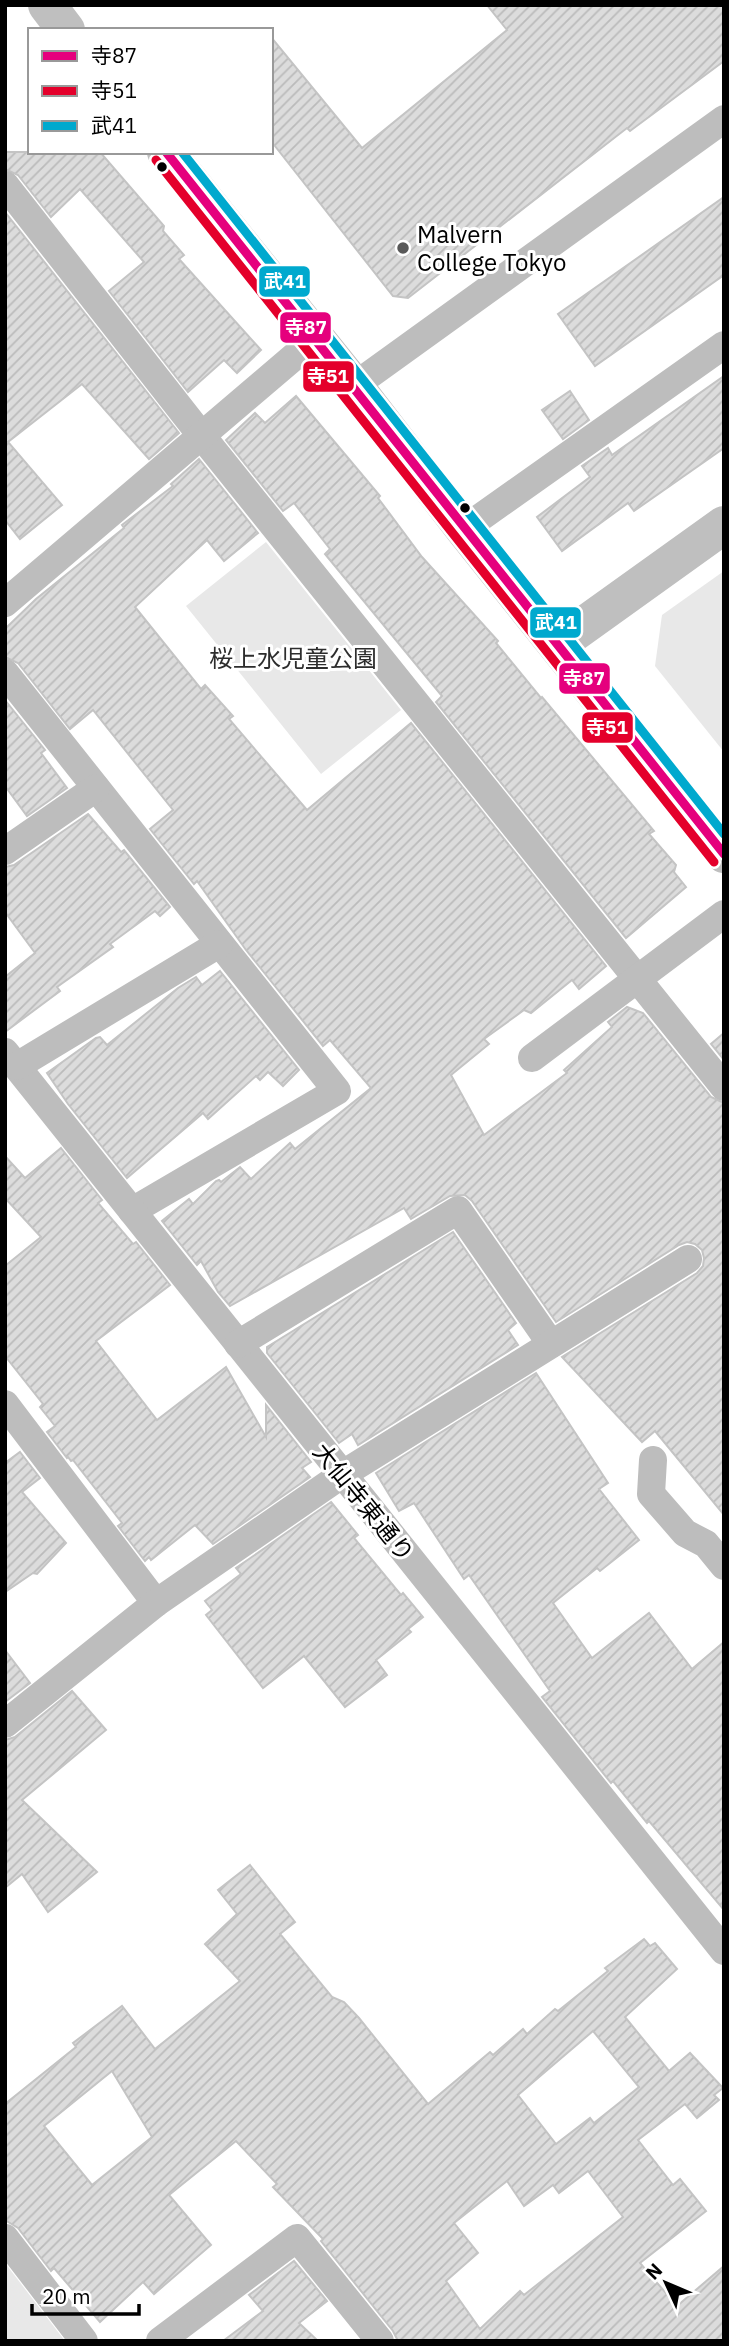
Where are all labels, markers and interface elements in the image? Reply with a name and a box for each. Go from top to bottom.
legend [28,28,273,154]
text: 寺87 [91,41,137,69]
text: 寺51 [91,76,137,104]
text: 武41 [91,111,137,139]
unlabelled marker [155,160,169,174]
place label: Malvern College Tokyo [417,218,566,278]
marker: Malvern College Tokyo [395,240,411,256]
line badge: 武41 [258,265,311,298]
text: 武41 [264,269,306,293]
line badge: 寺87 [279,311,332,344]
text: 寺87 [285,315,327,339]
line badge: 寺51 [302,360,355,393]
text: 寺51 [307,364,349,388]
unlabelled marker [458,501,472,515]
line badge: 武41 [529,606,582,639]
text: 武41 [535,610,577,634]
park label: 桜上水児童公園 [209,642,377,674]
line badge: 寺87 [558,662,611,695]
text: 寺87 [563,666,605,690]
line badge: 寺51 [581,711,634,744]
text: 寺51 [586,715,628,739]
street label: 大仙寺東通り [306,1436,422,1568]
north arrow [631,2248,701,2318]
text: N [640,2258,667,2284]
scale bar [32,2272,138,2316]
text: 20 m [42,2282,91,2310]

